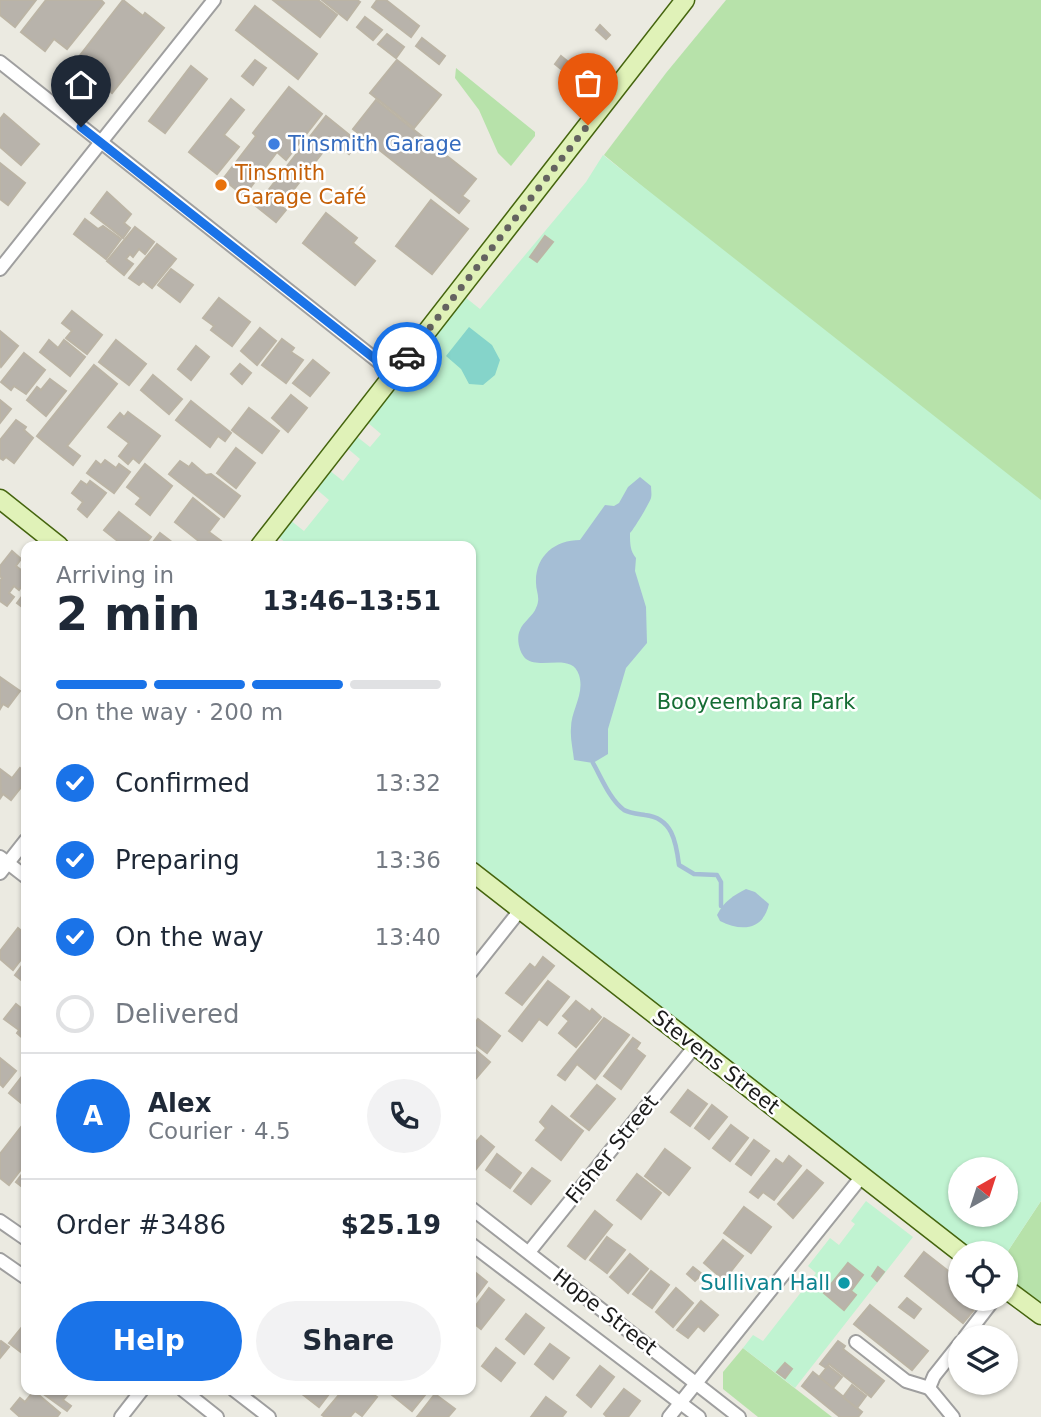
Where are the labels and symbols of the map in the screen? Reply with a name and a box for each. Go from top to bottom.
pin [558,53,618,125]
pin [51,55,111,127]
place label: Tinsmith Garage [287,132,462,156]
marker: Tinsmith Garage [266,136,282,152]
place label: Tinsmith Garage Café [234,161,366,209]
marker: Tinsmith Garage Café [213,177,229,193]
courier [372,322,442,392]
park label: Booyeembara Park [657,690,856,714]
street label: Stevens Street [648,1005,784,1119]
street label: Fisher Street [561,1090,663,1208]
north arrow [948,1157,1018,1227]
street label: Hope Street [548,1264,662,1360]
place label: Sullivan Hall [700,1271,830,1295]
marker: Sullivan Hall [836,1275,852,1291]

